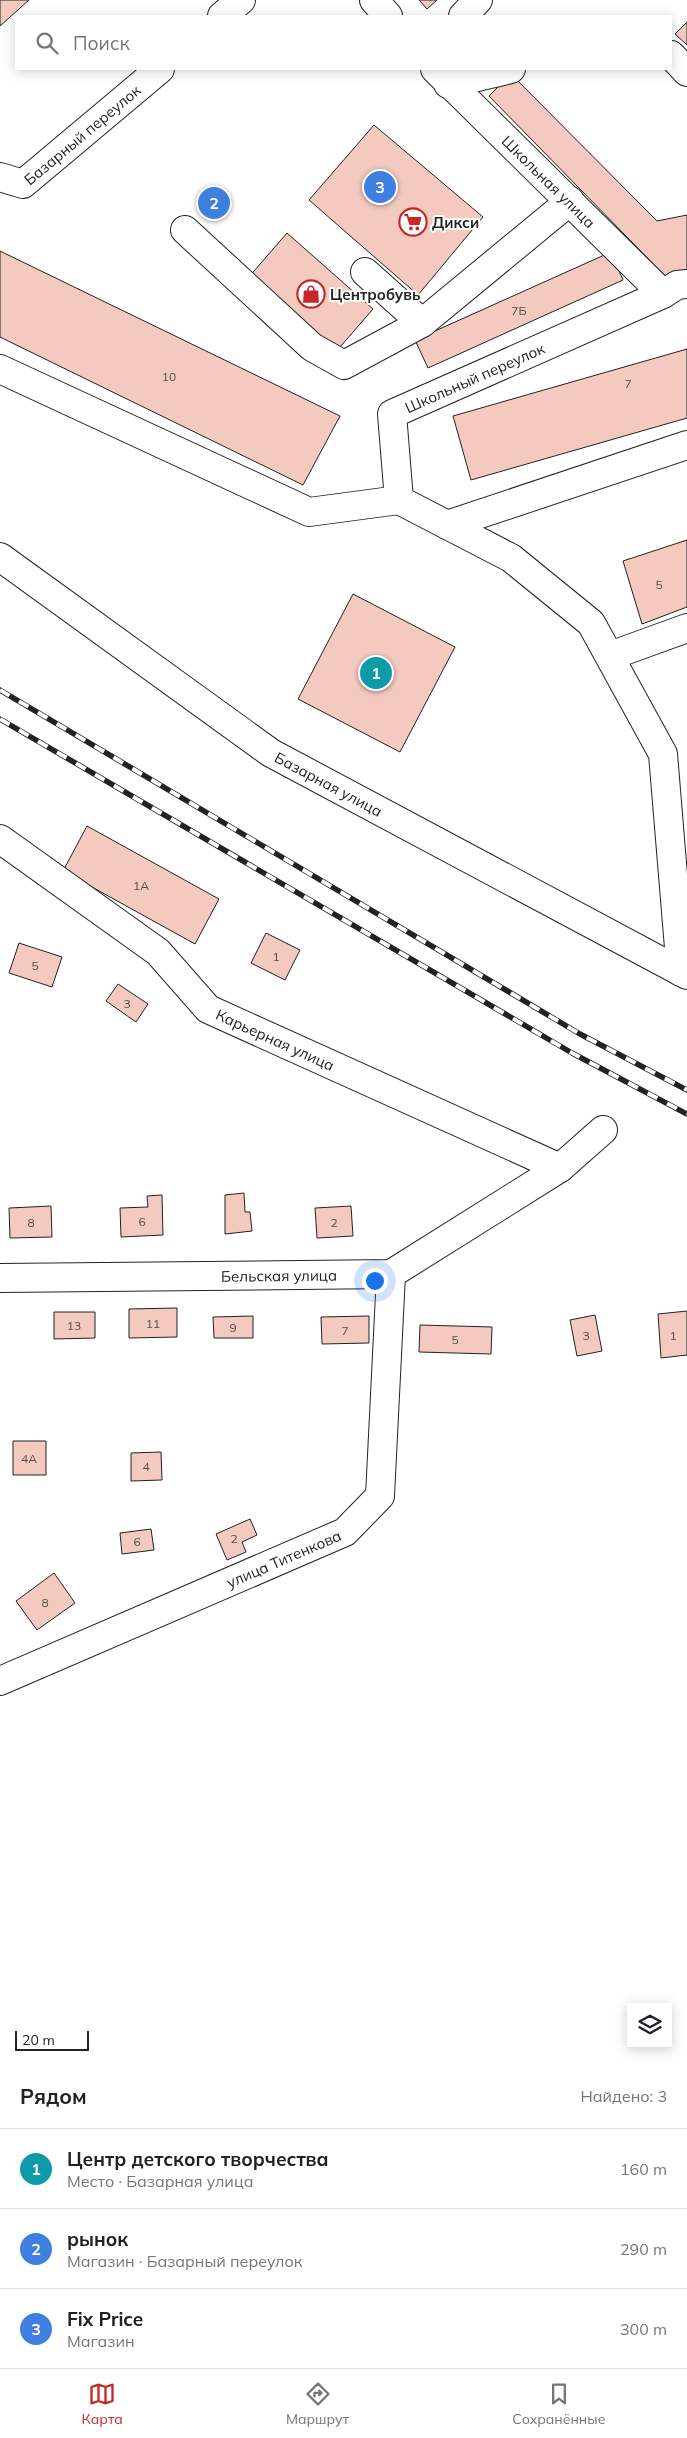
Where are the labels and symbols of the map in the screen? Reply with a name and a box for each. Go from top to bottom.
street label: Базарный переулок [20,80,145,189]
street label: Школьная улица [498,131,600,232]
pin: 3 [364,168,396,206]
pin: 2 [198,184,230,222]
supermarket icon: Дикси [398,207,428,237]
place label: Дикси [432,213,479,232]
shop icon: Центробувь [296,279,326,309]
place label: Центробувь [330,285,420,304]
house number: 7Б [511,303,527,318]
street label: Школьный переулок [402,338,548,417]
house number: 10 [162,369,176,384]
house number: 7 [624,376,632,391]
house number: 5 [655,577,663,592]
pin: 1 [360,654,392,692]
street label: Базарная улица [272,747,386,820]
house number: 1А [133,878,149,893]
house number: 1 [272,949,280,964]
house number: 5 [31,958,39,973]
house number: 3 [123,996,131,1011]
street label: Карьерная улица [213,1004,338,1074]
house number: 6 [138,1214,146,1229]
house number: 8 [27,1215,35,1230]
house number: 2 [330,1215,338,1230]
street label: Бельская улица [221,1265,337,1285]
your location [362,1268,388,1294]
house number: 11 [146,1316,160,1331]
house number: 13 [67,1318,81,1333]
house number: 9 [229,1320,237,1335]
house number: 7 [341,1323,349,1338]
house number: 3 [582,1328,590,1343]
house number: 1 [669,1328,677,1343]
house number: 5 [451,1332,459,1347]
house number: 4А [21,1451,37,1466]
house number: 4 [142,1459,150,1474]
street label: улица Титенкова [223,1525,344,1592]
house number: 2 [230,1531,238,1546]
house number: 6 [133,1534,141,1549]
house number: 8 [41,1595,49,1610]
scale bar [15,2028,89,2051]

